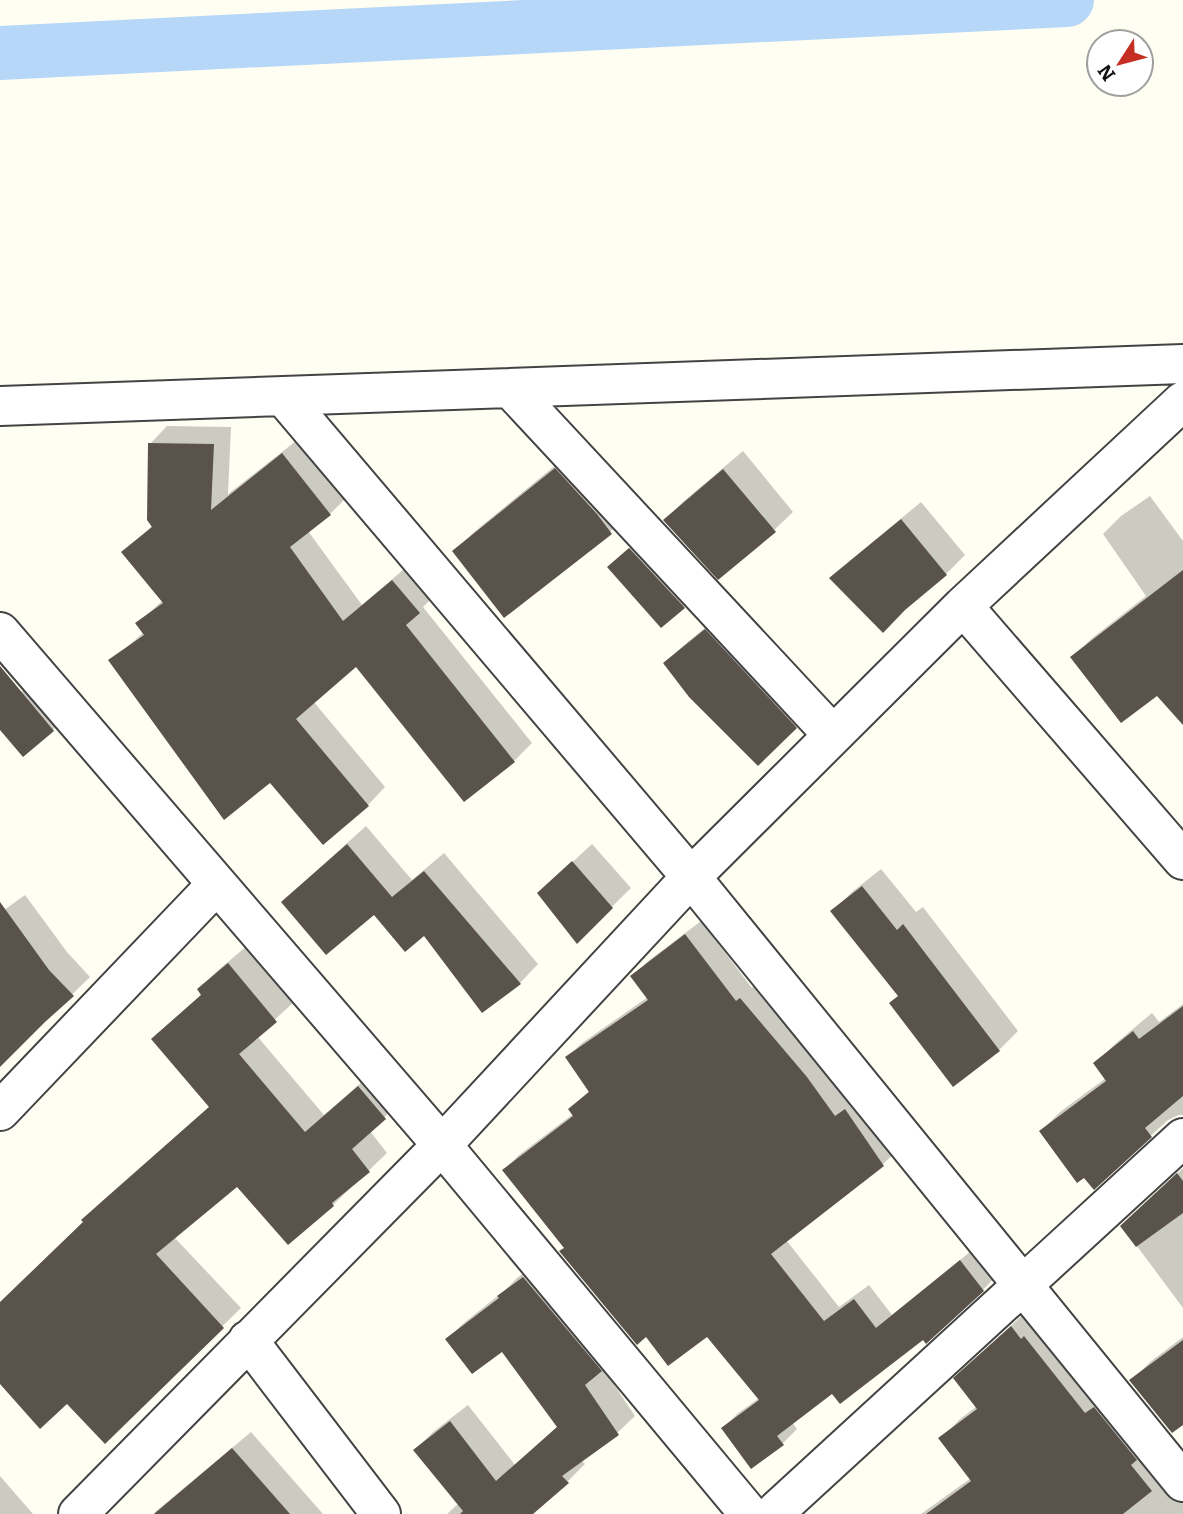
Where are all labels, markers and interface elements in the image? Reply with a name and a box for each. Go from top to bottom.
north arrow [1085,28,1155,98]
text: N [1093,60,1120,85]

